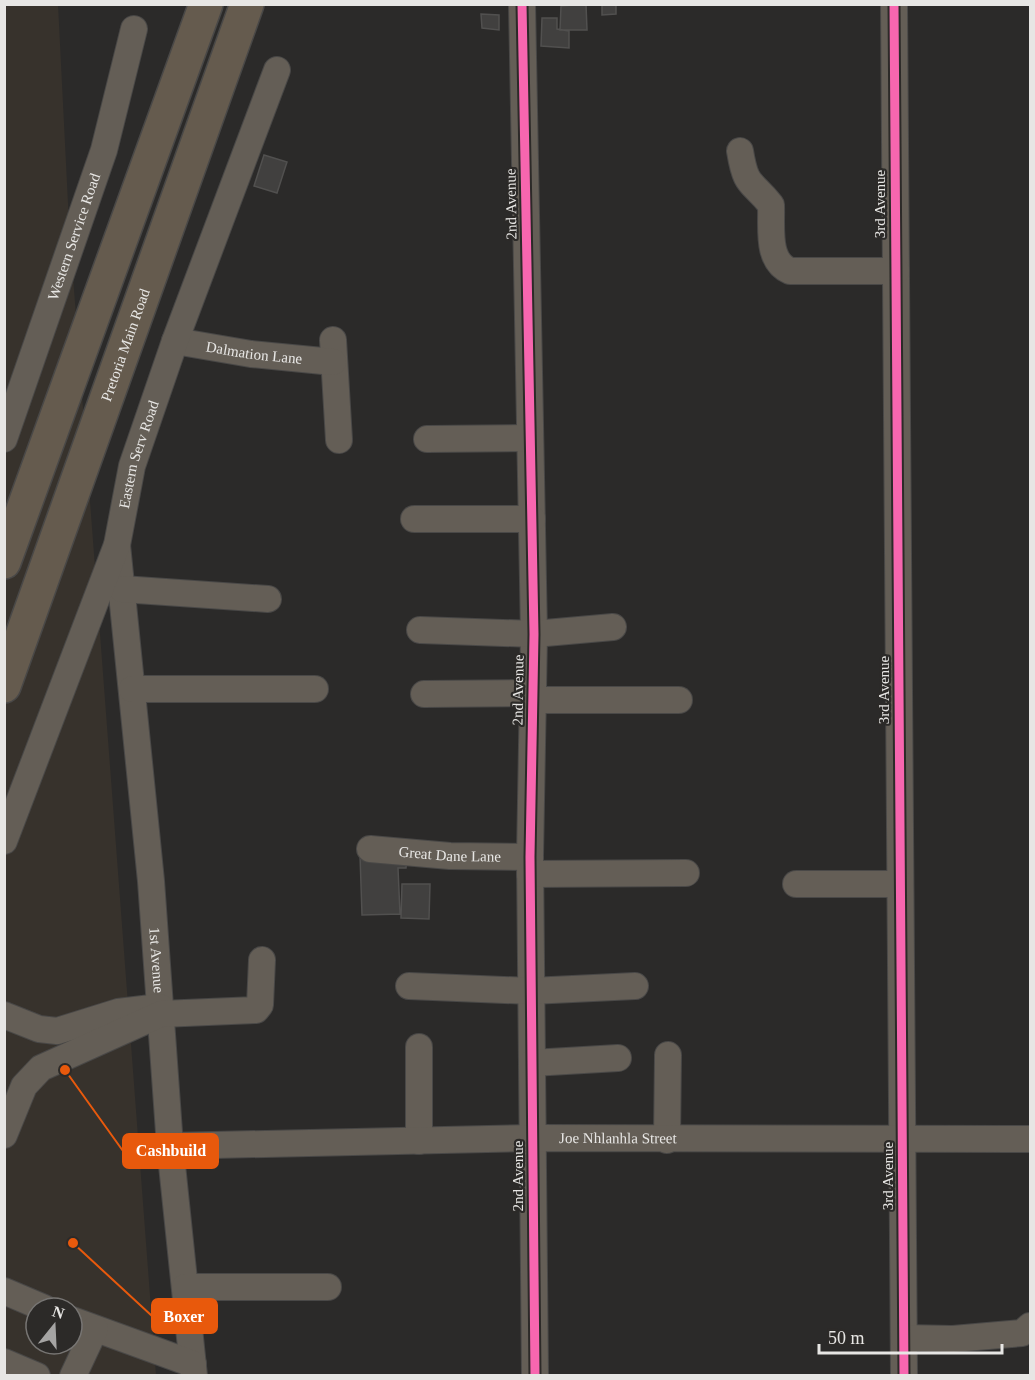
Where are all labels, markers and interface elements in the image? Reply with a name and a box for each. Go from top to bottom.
street label: 2nd Avenue [502,168,520,240]
street label: 3rd Avenue [872,169,888,238]
street label: Western Service Road [45,171,103,302]
street label: Pretoria Main Road [98,286,153,403]
street label: Dalmation Lane [205,338,303,367]
street label: Eastern Serv Road [116,398,162,510]
street label: 2nd Avenue [509,654,527,726]
street label: 3rd Avenue [876,655,892,724]
street label: Great Dane Lane [398,844,501,865]
street label: 1st Avenue [146,927,167,994]
street label: Joe Nhlanhla Street [559,1130,678,1146]
callout: Cashbuild [123,1134,218,1168]
street label: 2nd Avenue [510,1140,526,1211]
street label: 3rd Avenue [880,1141,896,1210]
text: Cashbuild [136,1142,206,1159]
north arrow [24,1296,84,1356]
callout: Boxer [152,1299,217,1333]
text: N [50,1302,67,1322]
text: Boxer [164,1308,204,1325]
scale bar [819,1317,1002,1355]
text: 50 m [828,1328,865,1348]

